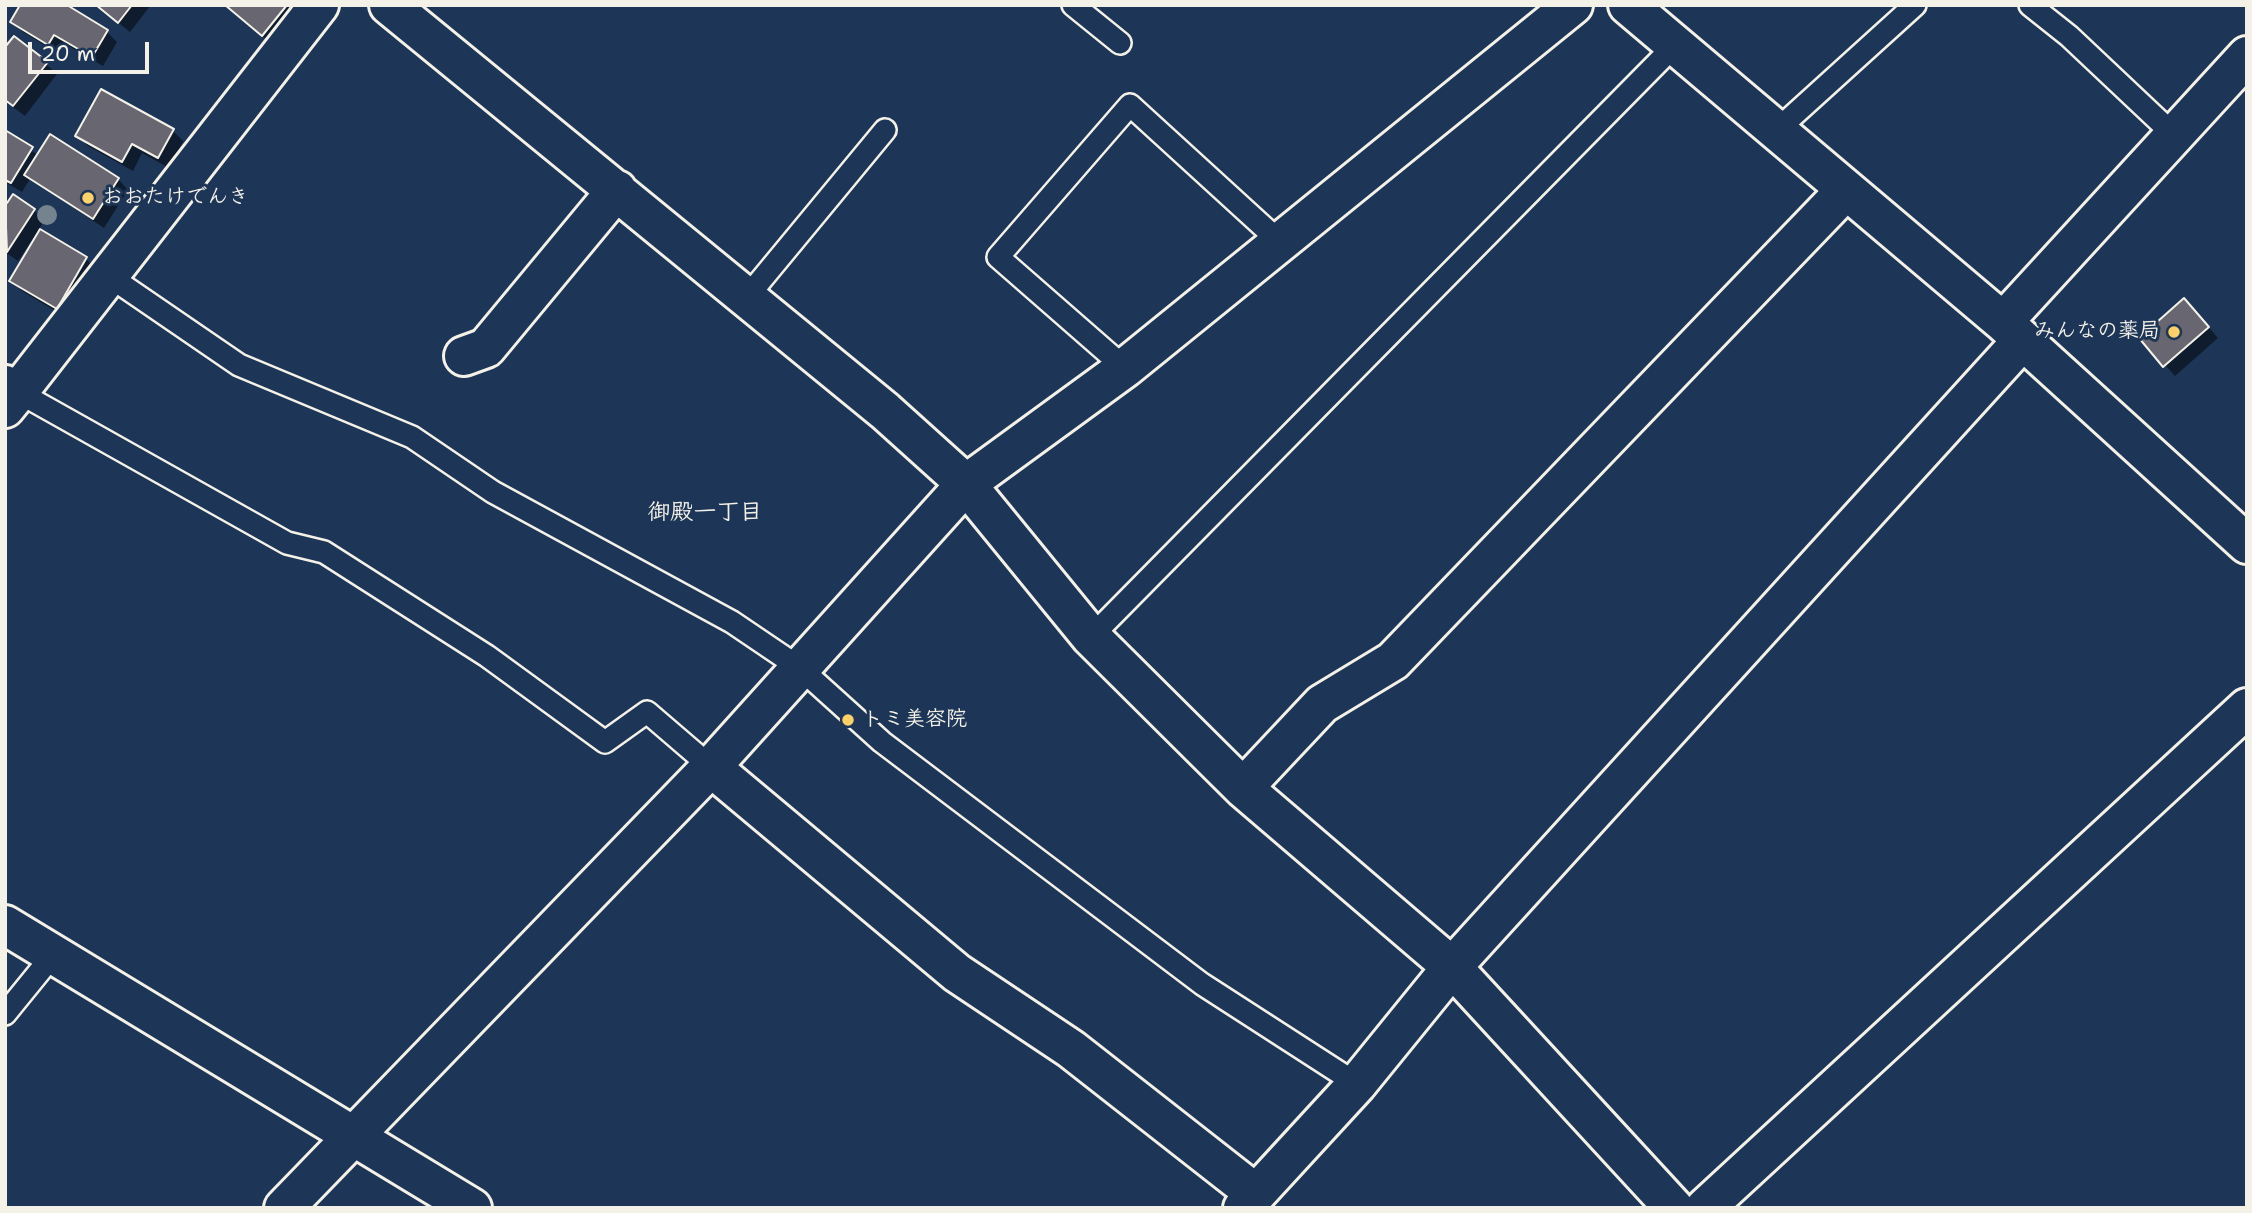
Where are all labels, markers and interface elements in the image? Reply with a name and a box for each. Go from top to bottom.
scale bar [32,28,152,72]
text: 20 m [41,40,95,68]
place label: おおたけでんき [102,185,249,211]
marker: おおたけでんき [80,190,96,206]
place label: みんなの薬局 [2034,319,2160,345]
marker: みんなの薬局 [2166,324,2182,340]
district label: 御殿一丁目 [648,499,762,527]
place label: トミ美容院 [862,707,967,733]
marker: トミ美容院 [840,712,856,728]

